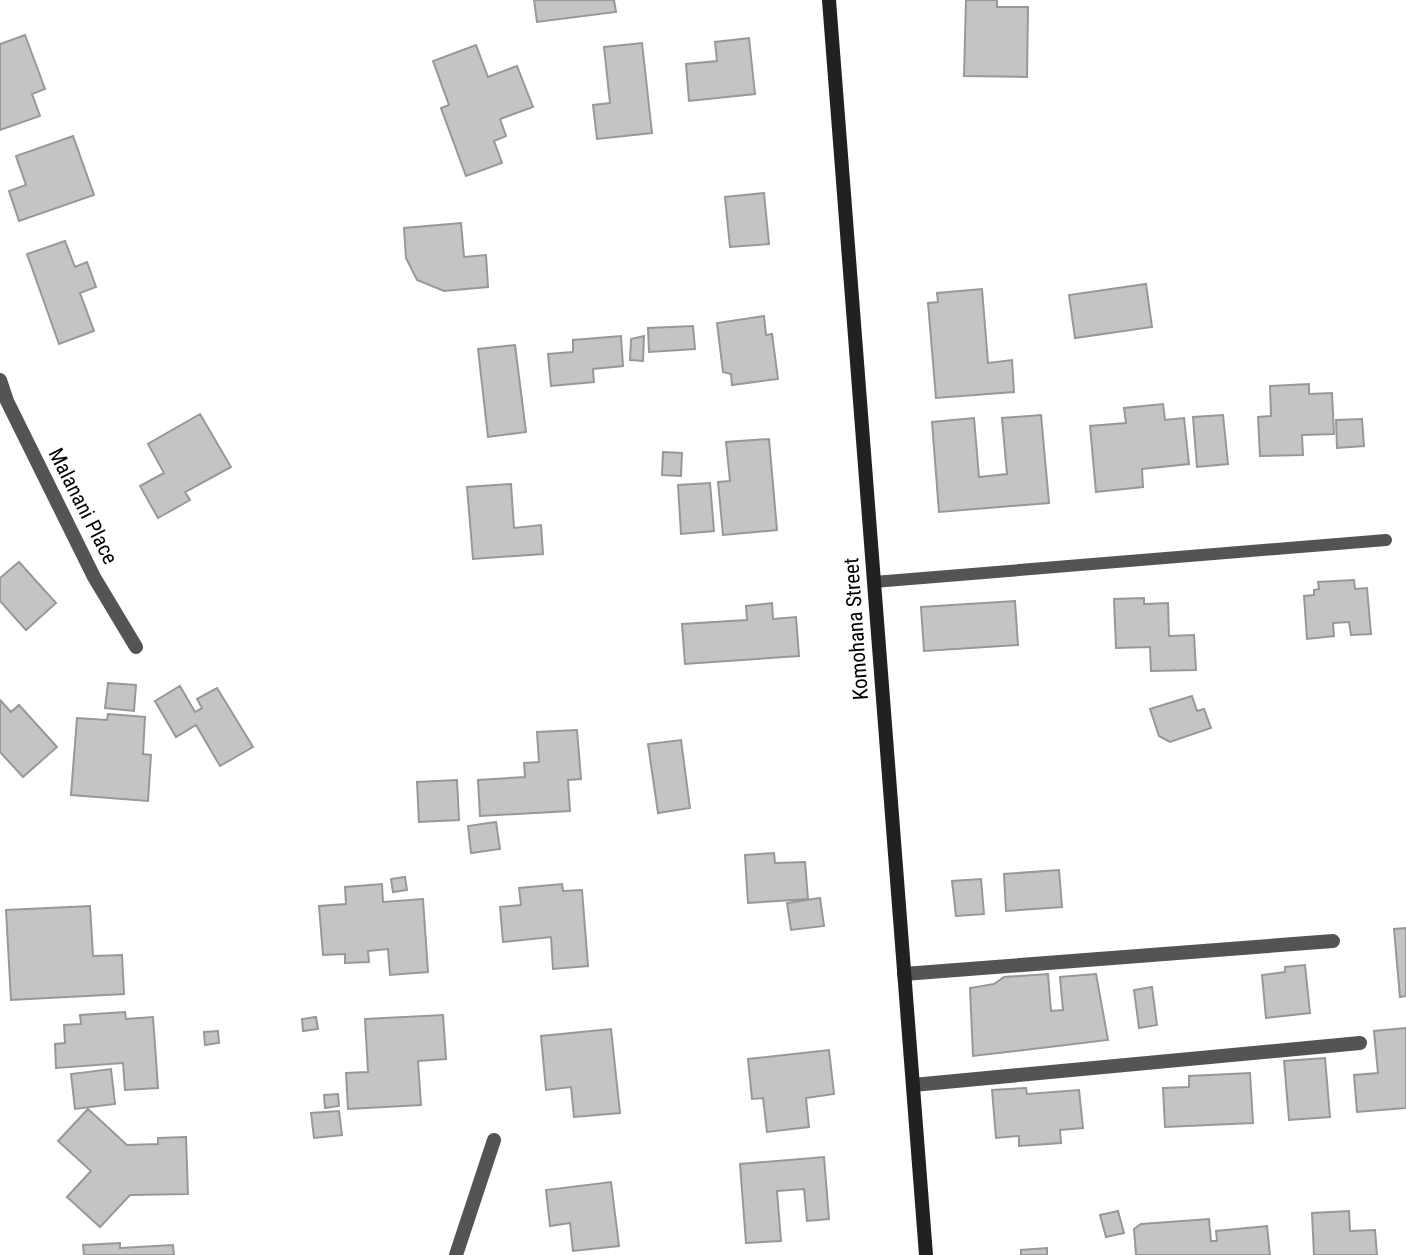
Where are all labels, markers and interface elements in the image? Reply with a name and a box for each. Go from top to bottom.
street label: Malanani Place [44,444,123,568]
street label: Komohana Street [839,557,873,701]

